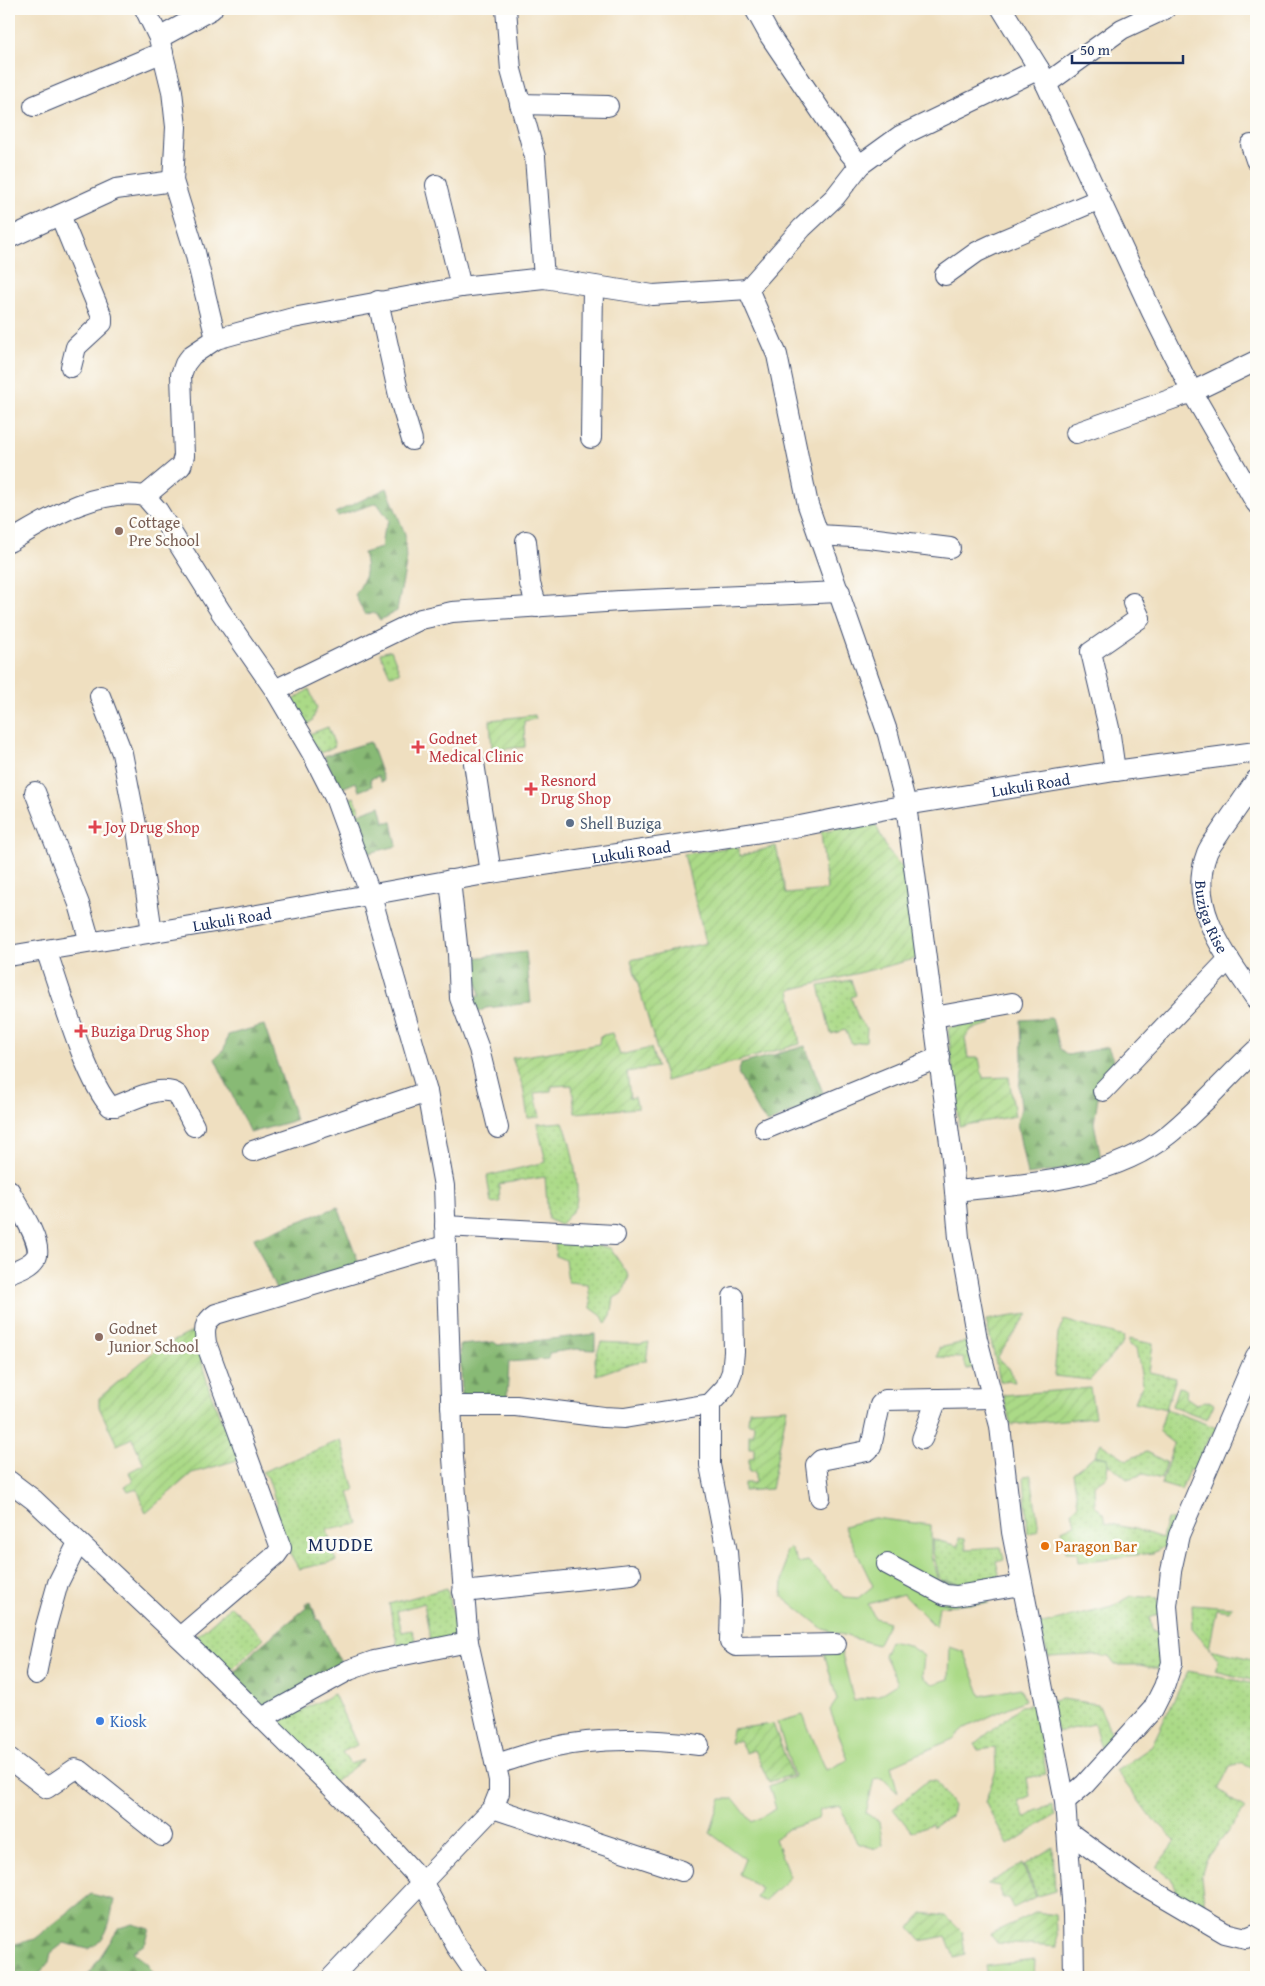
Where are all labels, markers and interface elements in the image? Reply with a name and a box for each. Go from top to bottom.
scale bar [1072,32,1184,64]
text: 50 m [1080,39,1111,60]
place label: Cottage Pre School [129,510,200,552]
marker: Cottage Pre School [113,525,125,537]
place label: Godnet Medical Clinic [429,726,524,768]
marker: Godnet Medical Clinic [411,740,425,754]
street label: Lukuli Road [990,766,1072,803]
place label: Resnord Drug Shop [541,768,611,810]
marker: Resnord Drug Shop [525,783,537,795]
place label: Shell Buziga [580,811,662,835]
place label: Joy Drug Shop [103,815,200,839]
marker: Shell Buziga [564,817,576,829]
marker: Joy Drug Shop [89,821,101,833]
street label: Lukuli Road [590,834,673,869]
street label: Buziga Rise [1189,880,1235,958]
street label: Lukuli Road [191,901,274,937]
place label: Buziga Drug Shop [91,1019,210,1043]
marker: Buziga Drug Shop [75,1025,87,1037]
place label: Godnet Junior School [107,1316,199,1358]
marker: Godnet Junior School [93,1331,105,1343]
district label: MUDDE [308,1530,374,1558]
place label: Paragon Bar [1055,1534,1137,1558]
marker: Paragon Bar [1039,1540,1051,1552]
place label: Kiosk [110,1709,147,1733]
marker: Kiosk [94,1715,106,1727]

